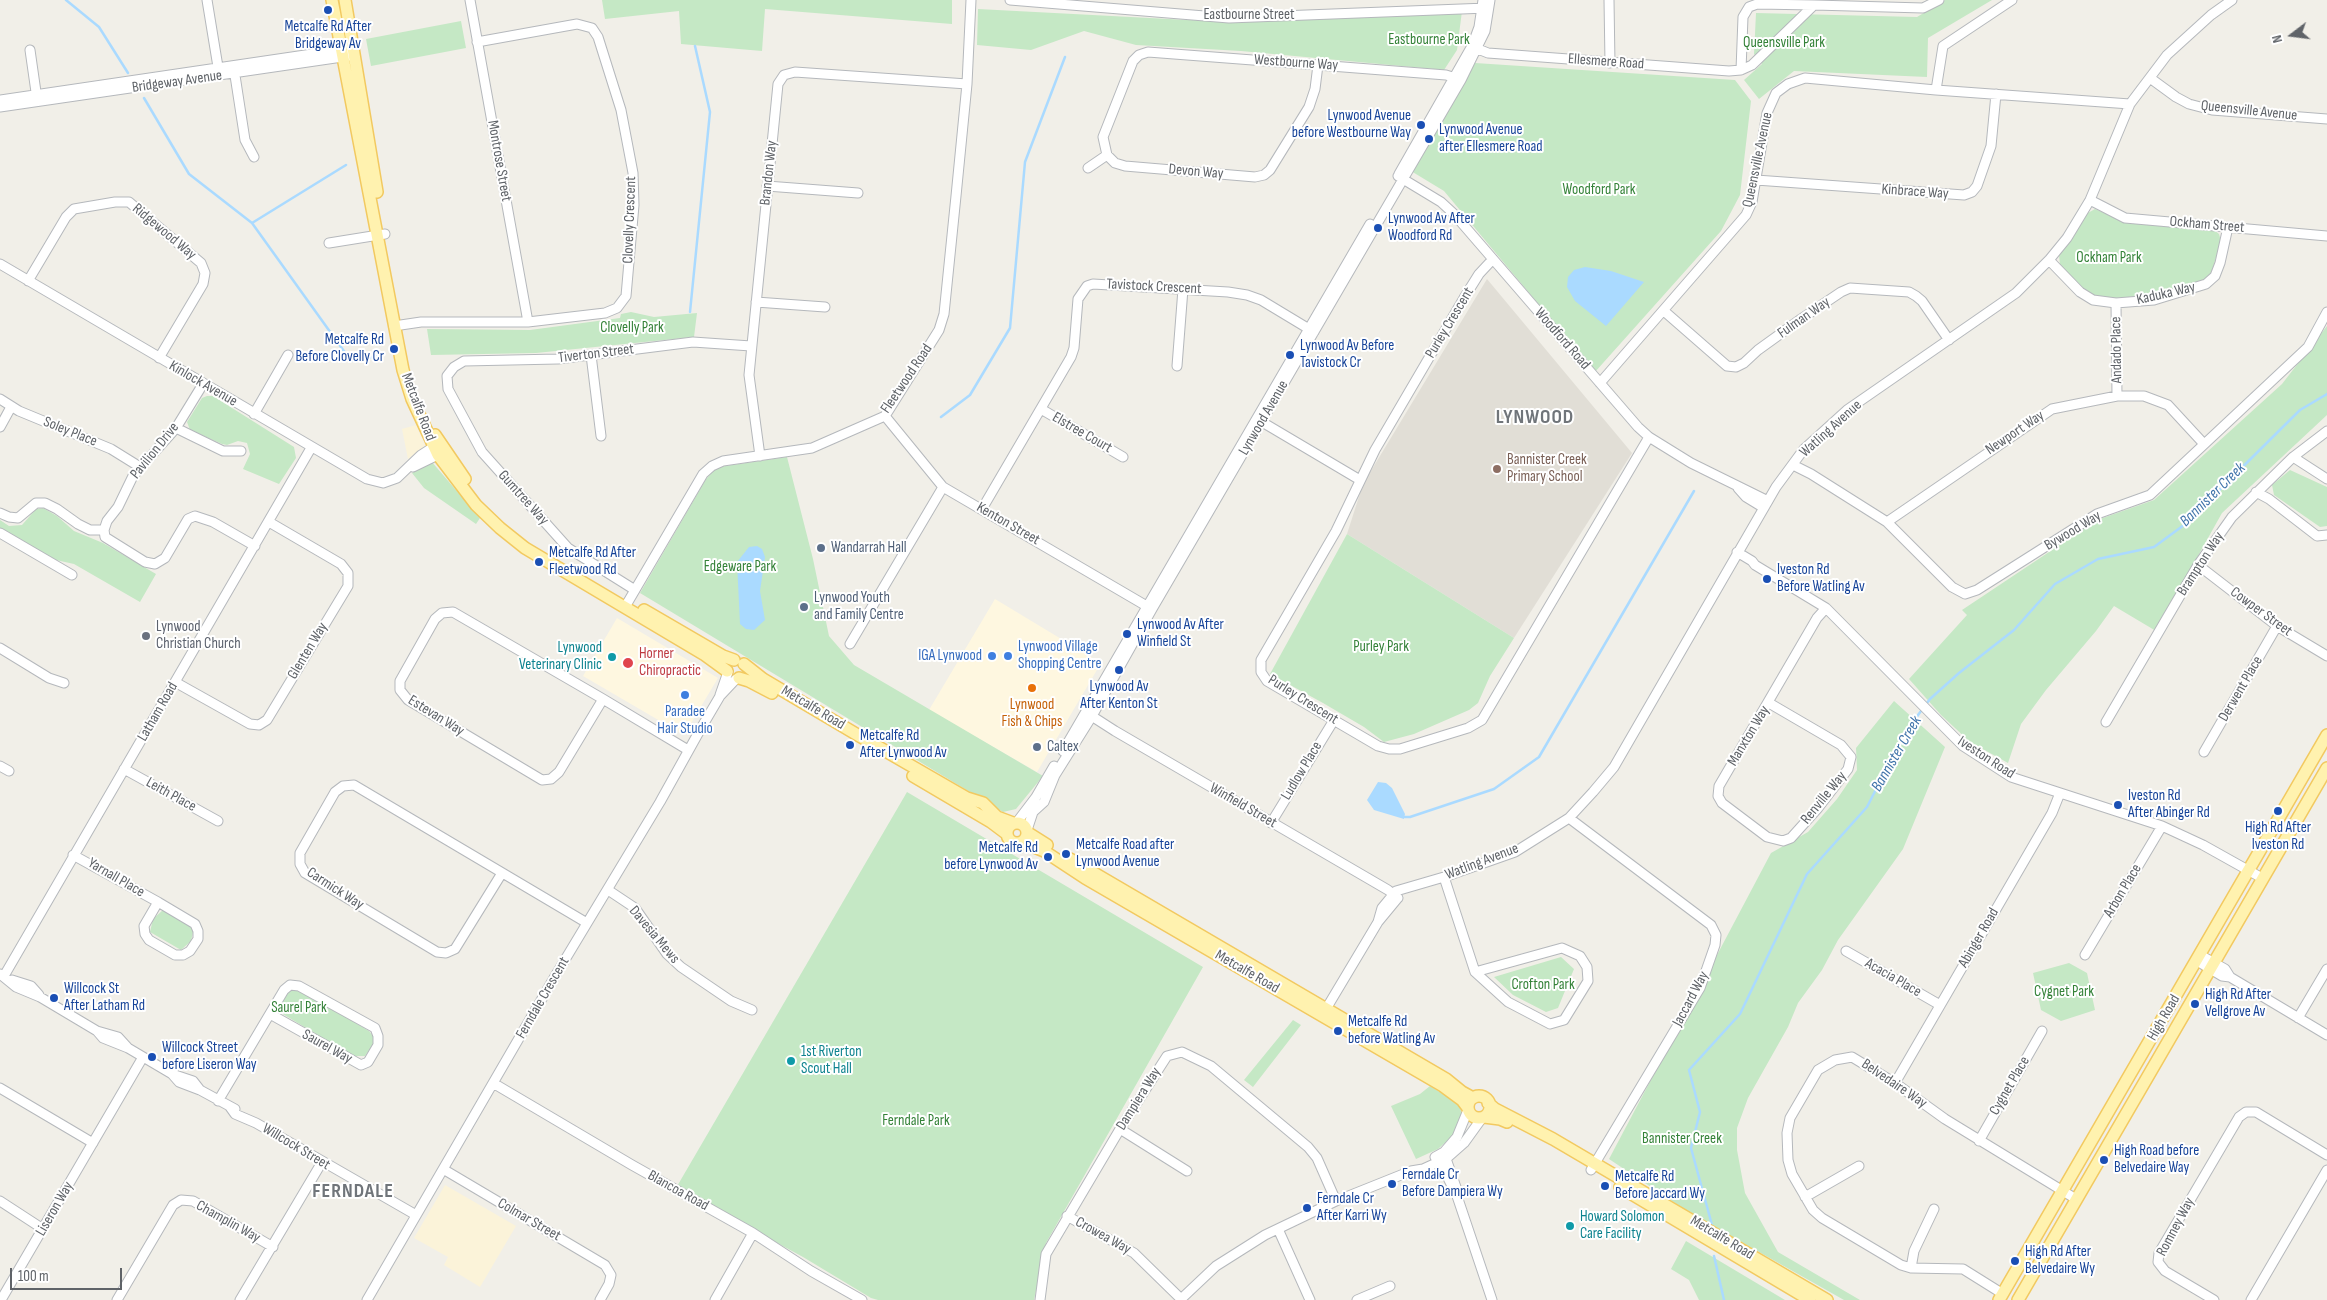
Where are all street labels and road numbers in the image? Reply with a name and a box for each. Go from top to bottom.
street label: Eastbourne Street [1203,6,1295,24]
street label: Ellesmere Road [1567,50,1645,74]
street label: Westbourne Way [1253,51,1339,75]
street label: Bridgeway Avenue [131,67,223,97]
street label: Queensville Avenue [2200,97,2298,125]
street label: Queensville Avenue [1739,111,1777,209]
street label: Montrose Street [483,119,515,203]
street label: Brandon Way [757,140,781,206]
street label: Devon Way [1168,161,1224,183]
street label: Clovelly Crescent [619,176,641,264]
street label: Kinbrace Way [1881,181,1949,203]
street label: Ridgewood Way [128,200,200,264]
street label: Ockham Street [2169,213,2245,237]
street label: Tavistock Crescent [1106,276,1202,298]
street label: Kaduka Way [2135,279,2197,309]
street label: Purley Crescent [1422,284,1478,362]
street label: Fulman Way [1774,293,1834,343]
street label: Woodford Road [1530,304,1594,374]
street label: Andado Place [2107,316,2127,384]
street label: Tiverton Street [557,340,635,368]
street label: Fleetwood Road [877,341,937,417]
street label: Kinlock Avenue [166,357,240,411]
street label: Metcalfe Road [397,371,439,443]
street label: Lynwood Avenue [1235,377,1293,459]
street label: Watling Avenue [1796,397,1866,461]
street label: Newport Way [1982,407,2048,459]
street label: Elstree Court [1049,409,1115,457]
street label: Soley Place [40,413,100,451]
street label: Pavilion Drive [127,419,183,483]
street label: Gumtree Way [494,467,552,529]
street label: Kenton Street [973,499,1043,549]
street label: Bywood Way [2042,507,2104,555]
street label: Brampton Way [2174,529,2228,599]
street label: Cowper Street [2226,583,2296,641]
street label: Glenten Way [284,619,332,683]
street label: Derwent Place [2215,653,2267,725]
street label: Purley Crescent [1264,671,1342,729]
street label: Latham Road [134,679,182,745]
street label: Metcalfe Road [778,682,848,734]
street label: Estevan Way [405,692,467,740]
street label: Manxton Way [1724,703,1774,769]
street label: Iveston Road [1954,733,2018,783]
street label: Ludlow Place [1278,739,1326,803]
street label: Renville Way [1797,768,1851,828]
street label: Leith Place [143,774,199,816]
street label: Winfield Street [1206,780,1280,832]
street label: Watling Avenue [1443,840,1521,884]
street label: Yarnall Place [84,855,148,901]
street label: Arbon Place [2100,861,2146,921]
street label: Carmick Way [303,864,367,914]
street label: Davesia Mews [625,903,683,967]
street label: Abinger Road [1955,905,2003,971]
street label: Metcalfe Road [1212,946,1282,998]
street label: Ferndale Crescent [512,954,574,1042]
street label: Acacia Place [1862,955,1924,1001]
street label: Jaccard Way [1669,968,1713,1030]
street label: High Road [2144,992,2184,1044]
street label: Saurel Way [299,1026,355,1068]
street label: Cygnet Place [1986,1053,2034,1119]
street label: Belvedaire Way [1858,1055,1930,1113]
street label: Dampiera Way [1113,1064,1165,1134]
street label: Willcock Street [259,1120,333,1174]
street label: Blancoa Road [644,1167,712,1215]
street label: Liseron Way [32,1179,78,1239]
street label: Colmar Street [494,1195,564,1245]
street label: Romney Way [2153,1195,2199,1259]
street label: Champlin Way [193,1197,263,1247]
street label: Metcalfe Road [1687,1212,1757,1264]
street label: Crowea Way [1072,1213,1134,1259]

